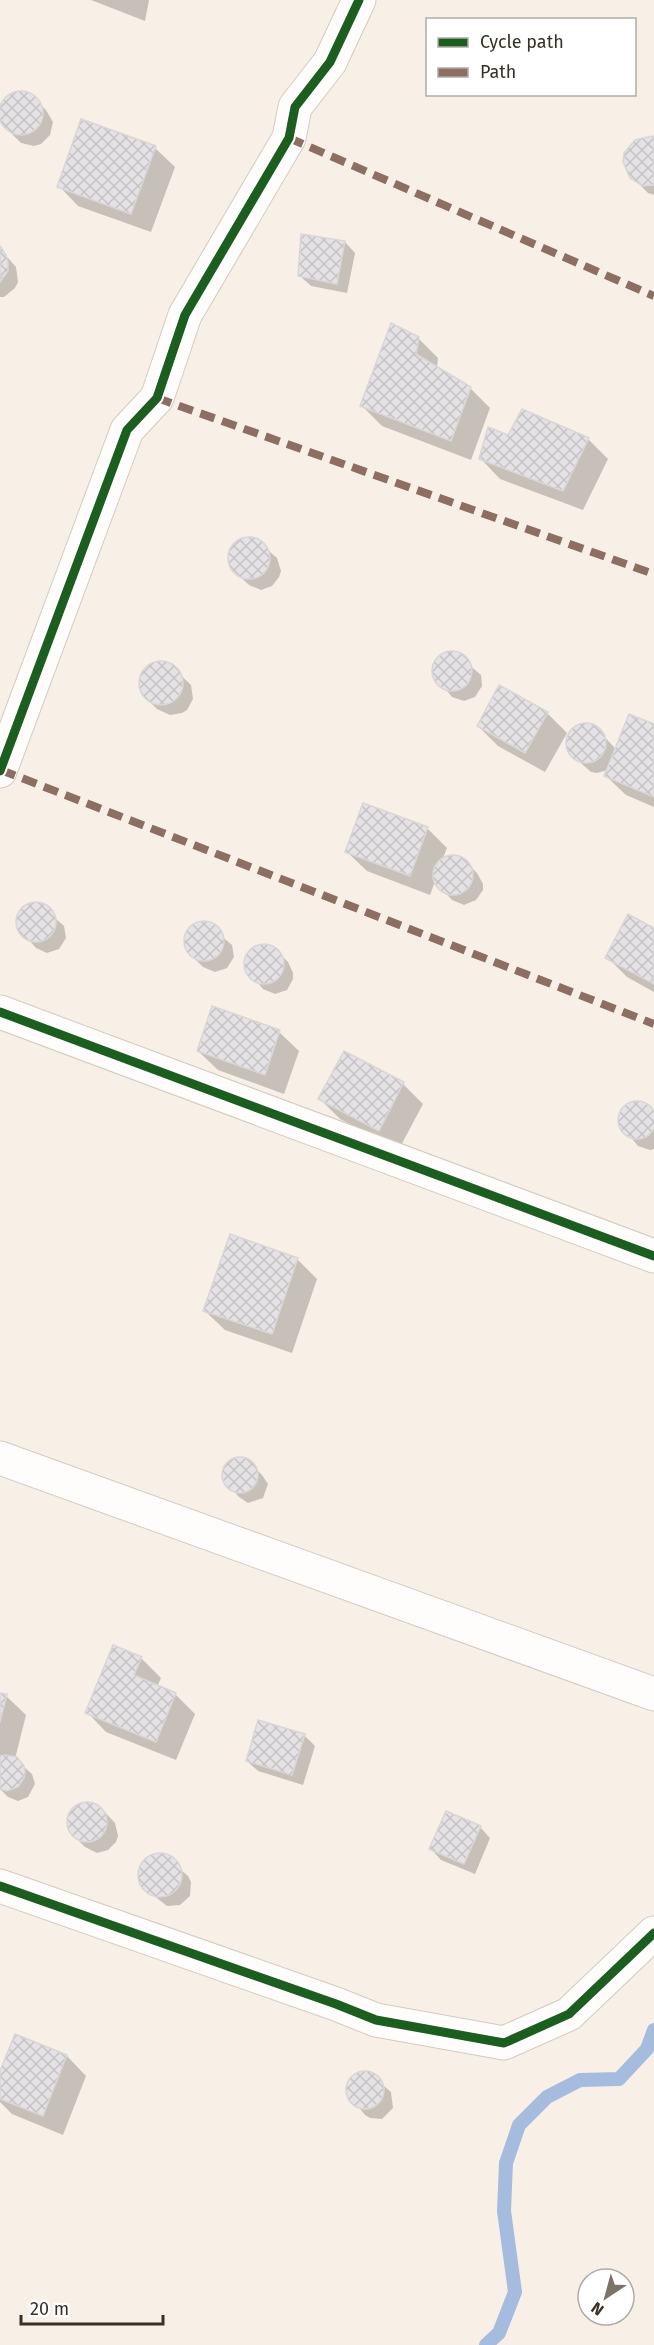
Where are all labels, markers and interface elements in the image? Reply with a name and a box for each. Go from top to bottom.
legend [426,18,636,96]
text: Cycle path [480,31,564,53]
text: Path [480,61,516,83]
north arrow [576,2267,636,2327]
scale bar [21,2288,164,2326]
text: 20 m [30,2298,69,2320]
text: N [588,2298,607,2320]

